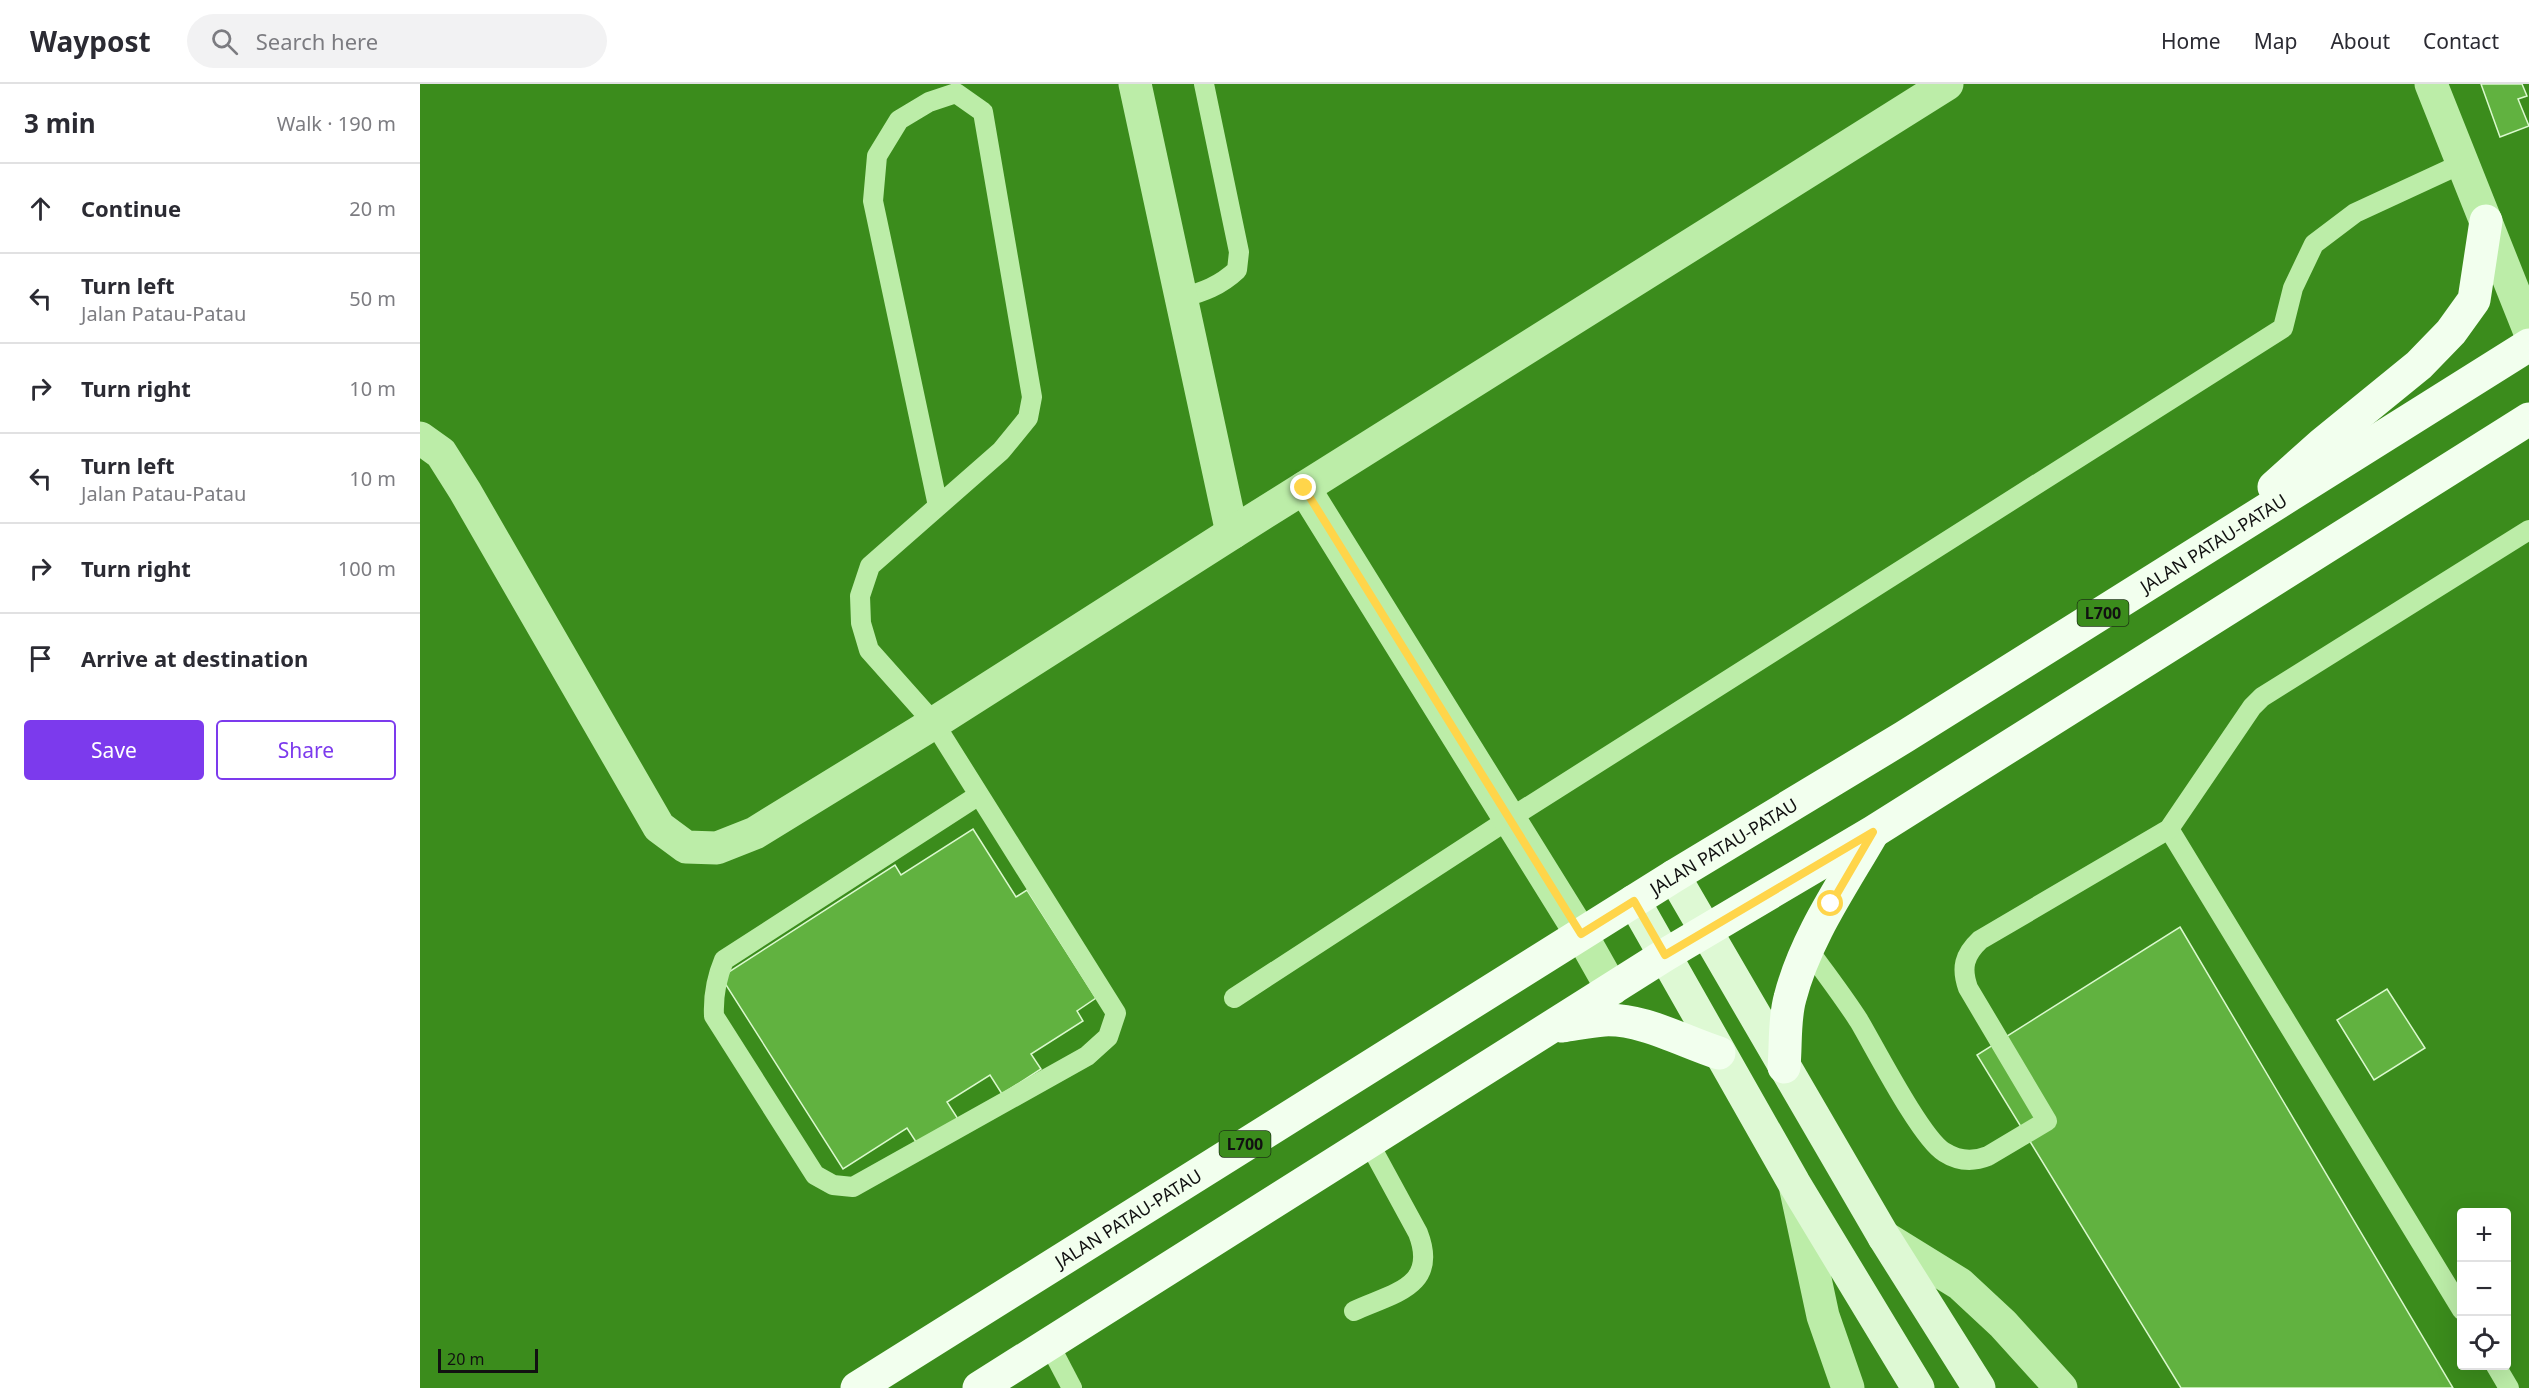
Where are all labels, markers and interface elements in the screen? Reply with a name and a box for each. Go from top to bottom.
search box [187,14,607,68]
text: Waypost [30,22,151,60]
icon: search [208,25,241,58]
text: Search here [256,26,378,56]
text: Home [2161,27,2221,55]
text: Map [2254,27,2297,55]
text: About [2330,27,2390,55]
text: Contact [2423,27,2499,55]
text: 3 min [24,105,96,141]
text: Walk · 190 m [277,110,396,137]
icon: ahead [24,192,57,225]
text: Continue [81,193,181,223]
text: 20 m [349,195,396,222]
text: Turn left [81,270,175,300]
icon: left [24,282,57,315]
text: 50 m [349,285,396,312]
text: Jalan Patau-Patau [81,300,246,327]
icon: right [24,372,57,405]
text: Turn right [81,373,191,403]
text: 10 m [349,375,396,402]
text: Turn left [81,450,175,480]
icon: left [24,462,57,495]
text: 10 m [349,465,396,492]
route end [1290,474,1316,500]
text: Jalan Patau-Patau [81,480,246,507]
street label: JALAN PATAU-PATAU [2134,488,2291,599]
icon: right [24,552,57,585]
text: Turn right [81,553,191,583]
text: 100 m [338,555,396,582]
road number: L700 [2078,600,2128,626]
icon: arrive [24,642,57,675]
text: Arrive at destination [81,643,308,673]
button: Save [24,720,204,780]
button: Share [216,720,396,780]
street label: JALAN PATAU-PATAU [1643,792,1802,901]
route start [1817,890,1843,916]
road number: L700 [1220,1131,1270,1157]
street label: JALAN PATAU-PATAU [1049,1163,1206,1274]
map controls [2457,1208,2511,1370]
button: + [2457,1208,2511,1262]
button: − [2457,1262,2511,1316]
button: locate [2457,1316,2511,1370]
scale bar [438,1346,538,1374]
text: 20 m [447,1348,484,1370]

